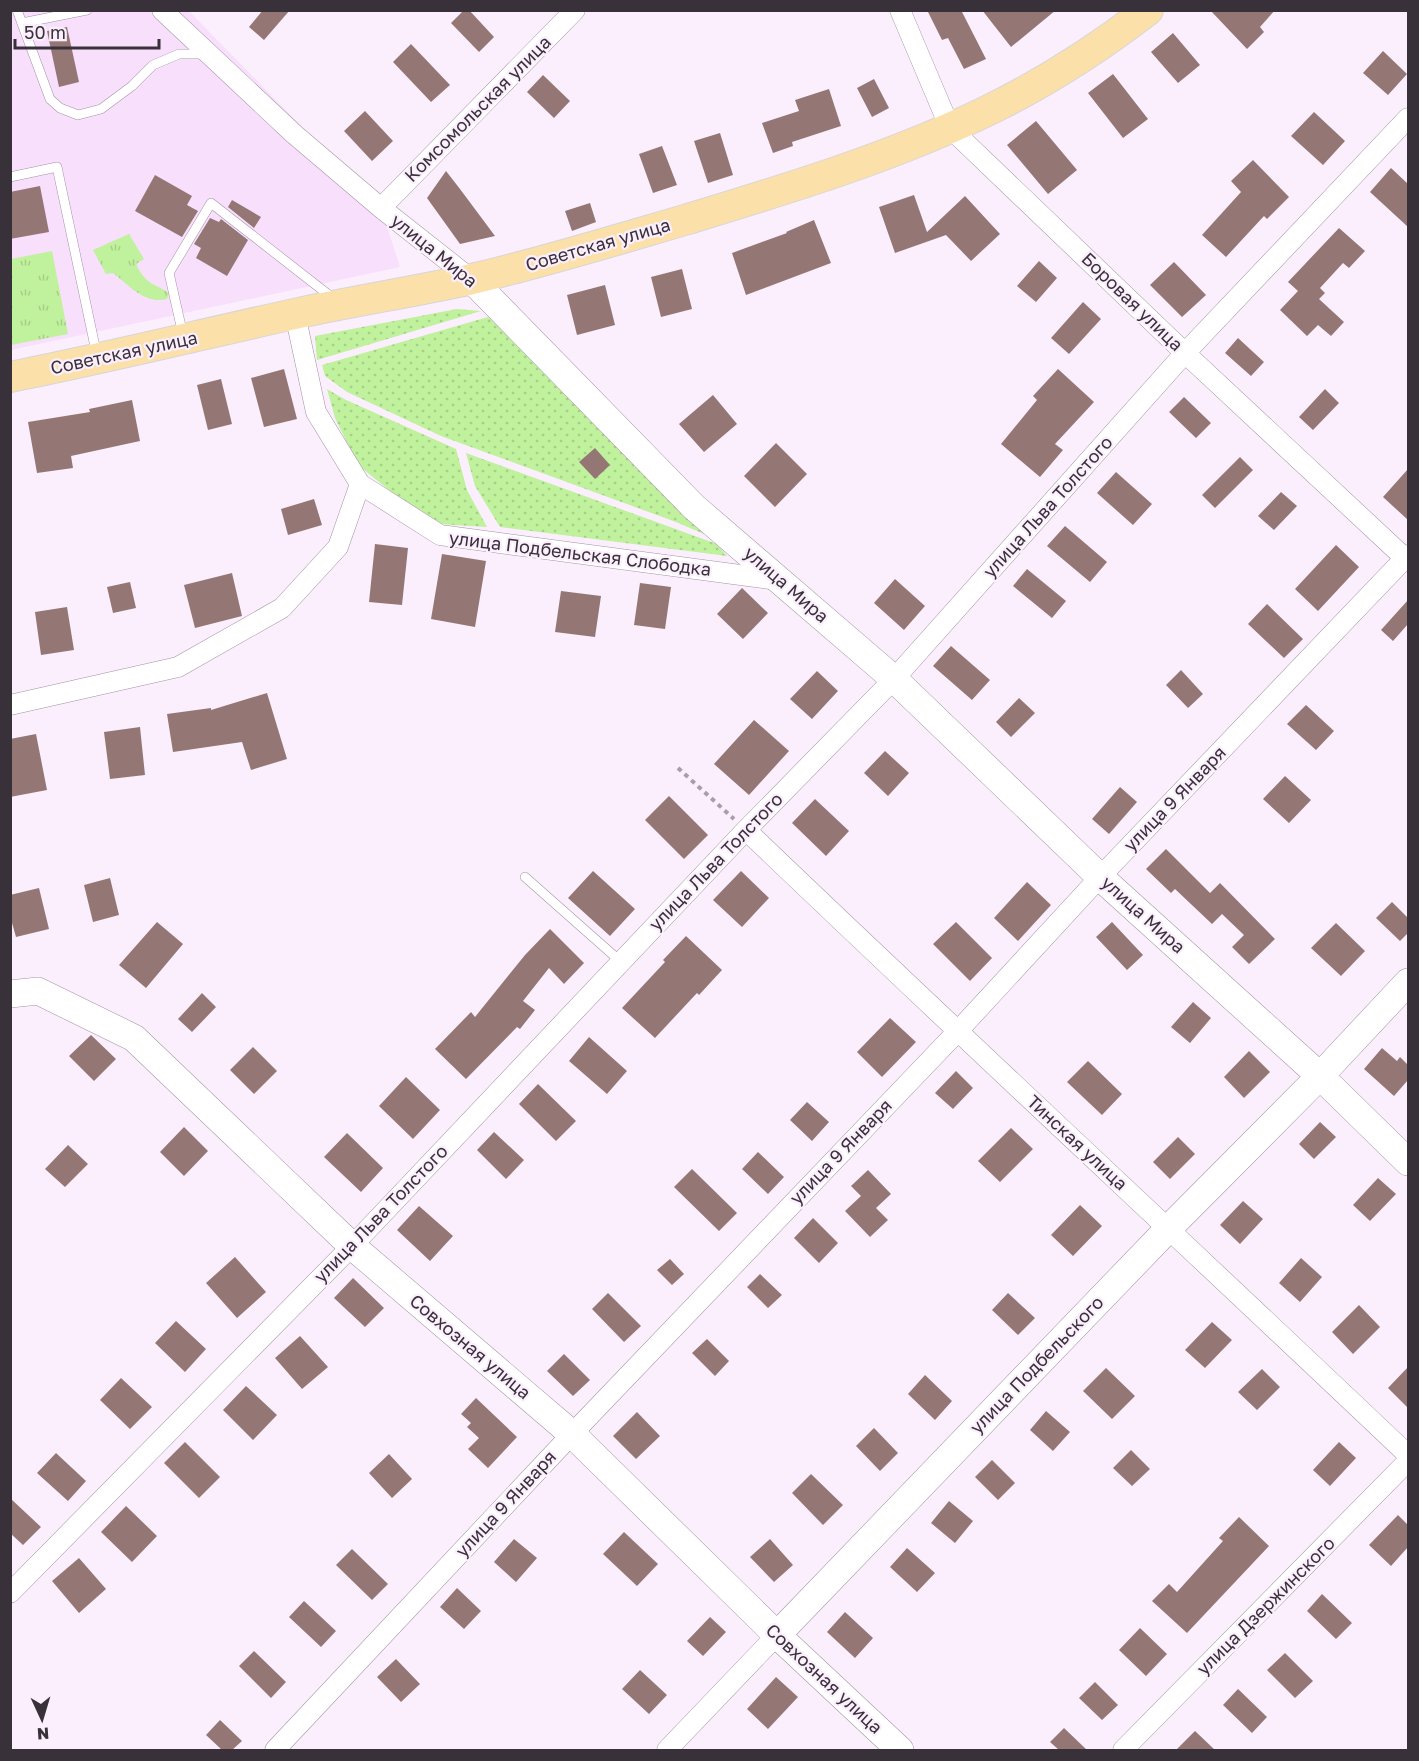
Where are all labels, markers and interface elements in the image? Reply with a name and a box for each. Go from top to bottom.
scale bar [15,12,159,50]
text: 50 m [24,21,66,43]
street label: Комсомольская улица [400,31,555,186]
street label: улица Мира [387,209,482,292]
street label: Советская улица [523,213,673,275]
street label: Боровая улица [1077,247,1188,355]
street label: Советская улица [48,326,199,378]
street label: улица Льва Толстого [978,431,1117,582]
street label: улица Подбельская Слободка [448,526,712,580]
street label: улица Мира [740,542,833,627]
street label: улица 9 Января [1119,741,1230,855]
street label: улица Льва Толстого [644,788,787,935]
street label: улица Мира [1097,871,1190,958]
street label: Тинская улица [1023,1090,1132,1194]
street label: улица 9 Января [785,1094,896,1208]
street label: улица Льва Толстого [309,1140,452,1287]
street label: Совхозная улица [406,1289,536,1403]
street label: улица Подбельского [965,1291,1108,1438]
street label: улица 9 Января [450,1445,560,1561]
street label: улица Дзержинского [1192,1532,1339,1679]
street label: Совхозная улица [762,1619,888,1738]
north arrow [12,1689,72,1749]
text: N [36,1724,50,1744]

